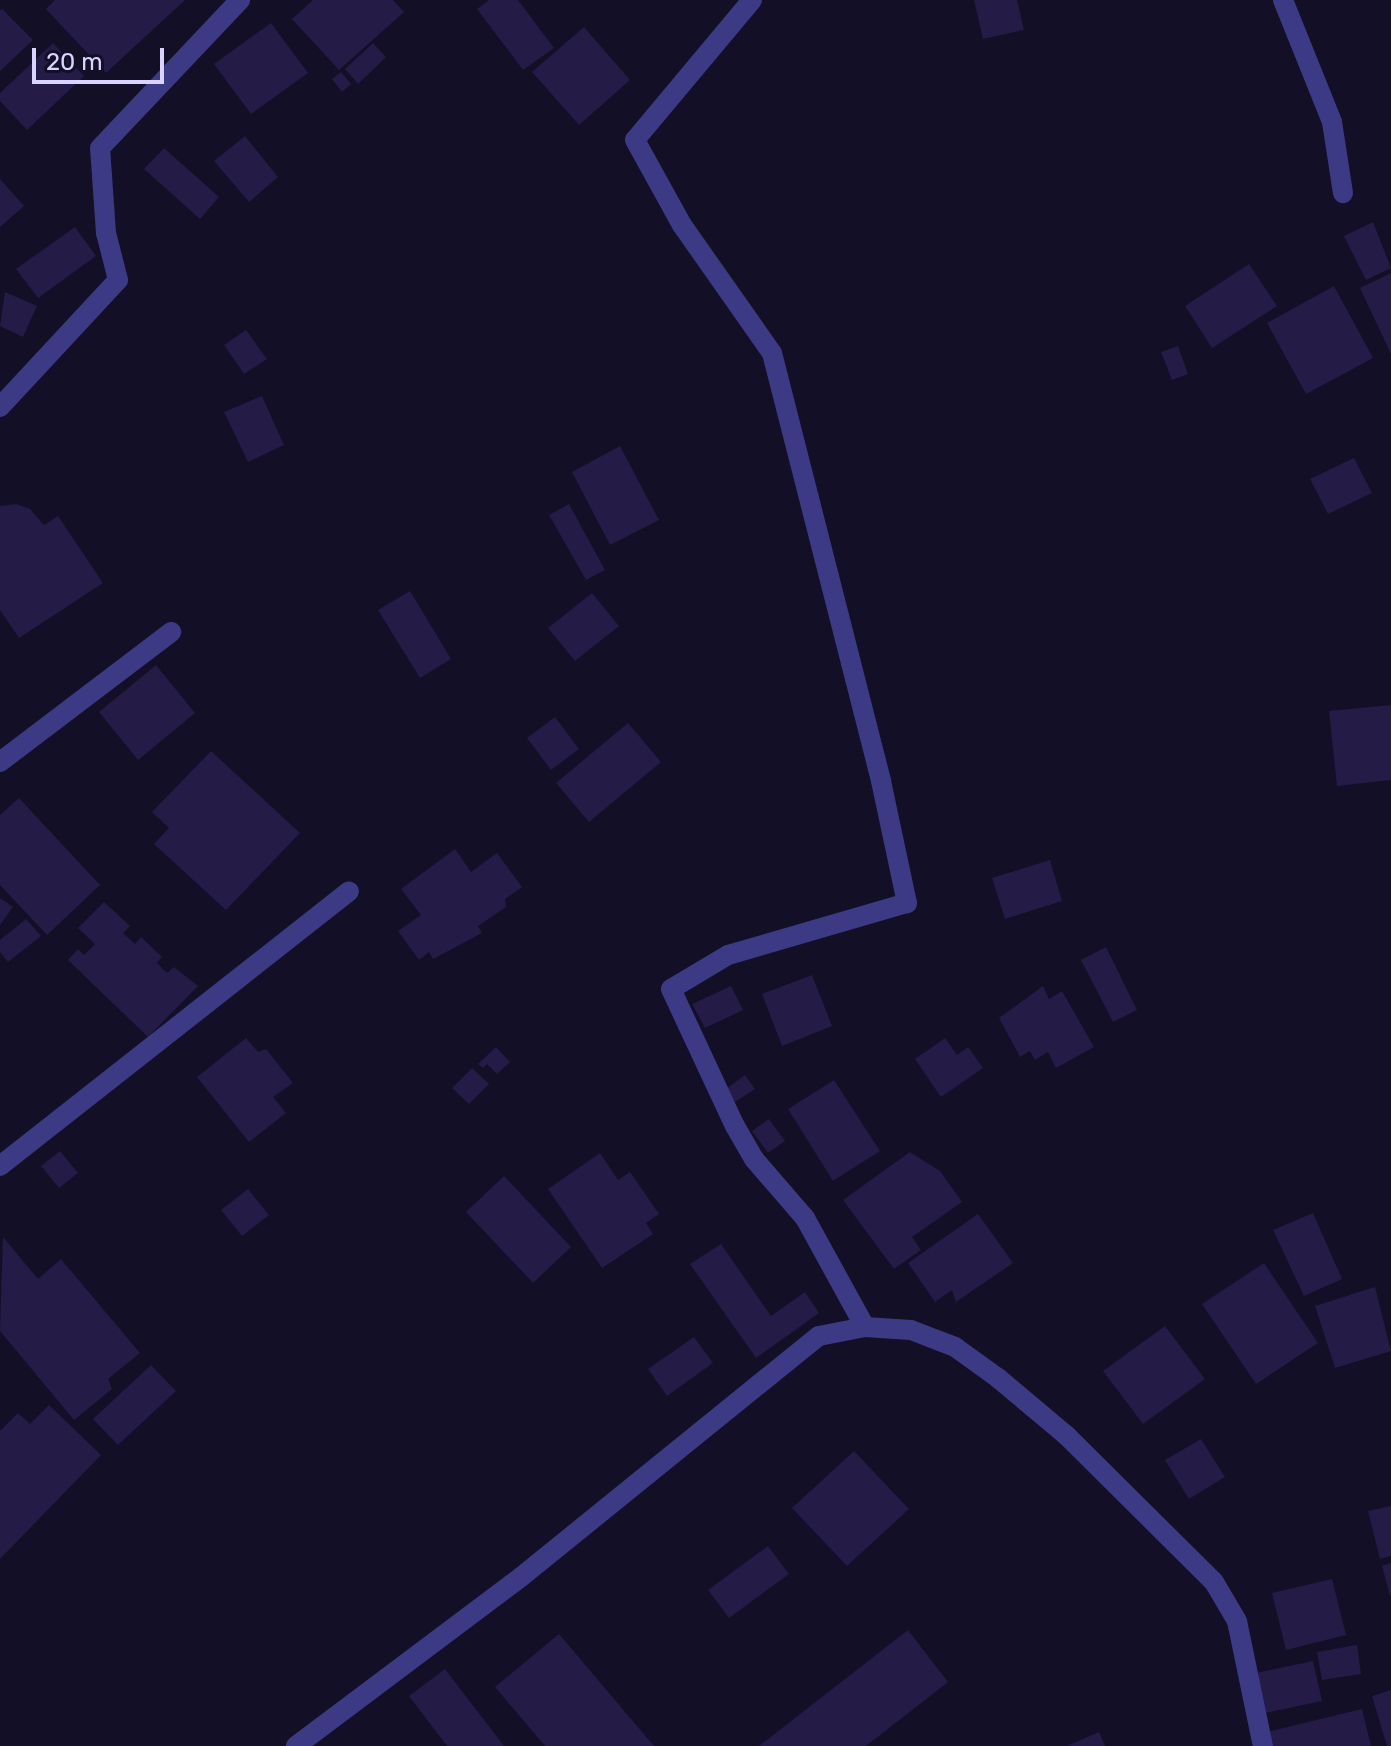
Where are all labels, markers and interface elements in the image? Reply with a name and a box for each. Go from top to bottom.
scale bar [36,32,168,82]
text: 20 m [46,48,103,76]

